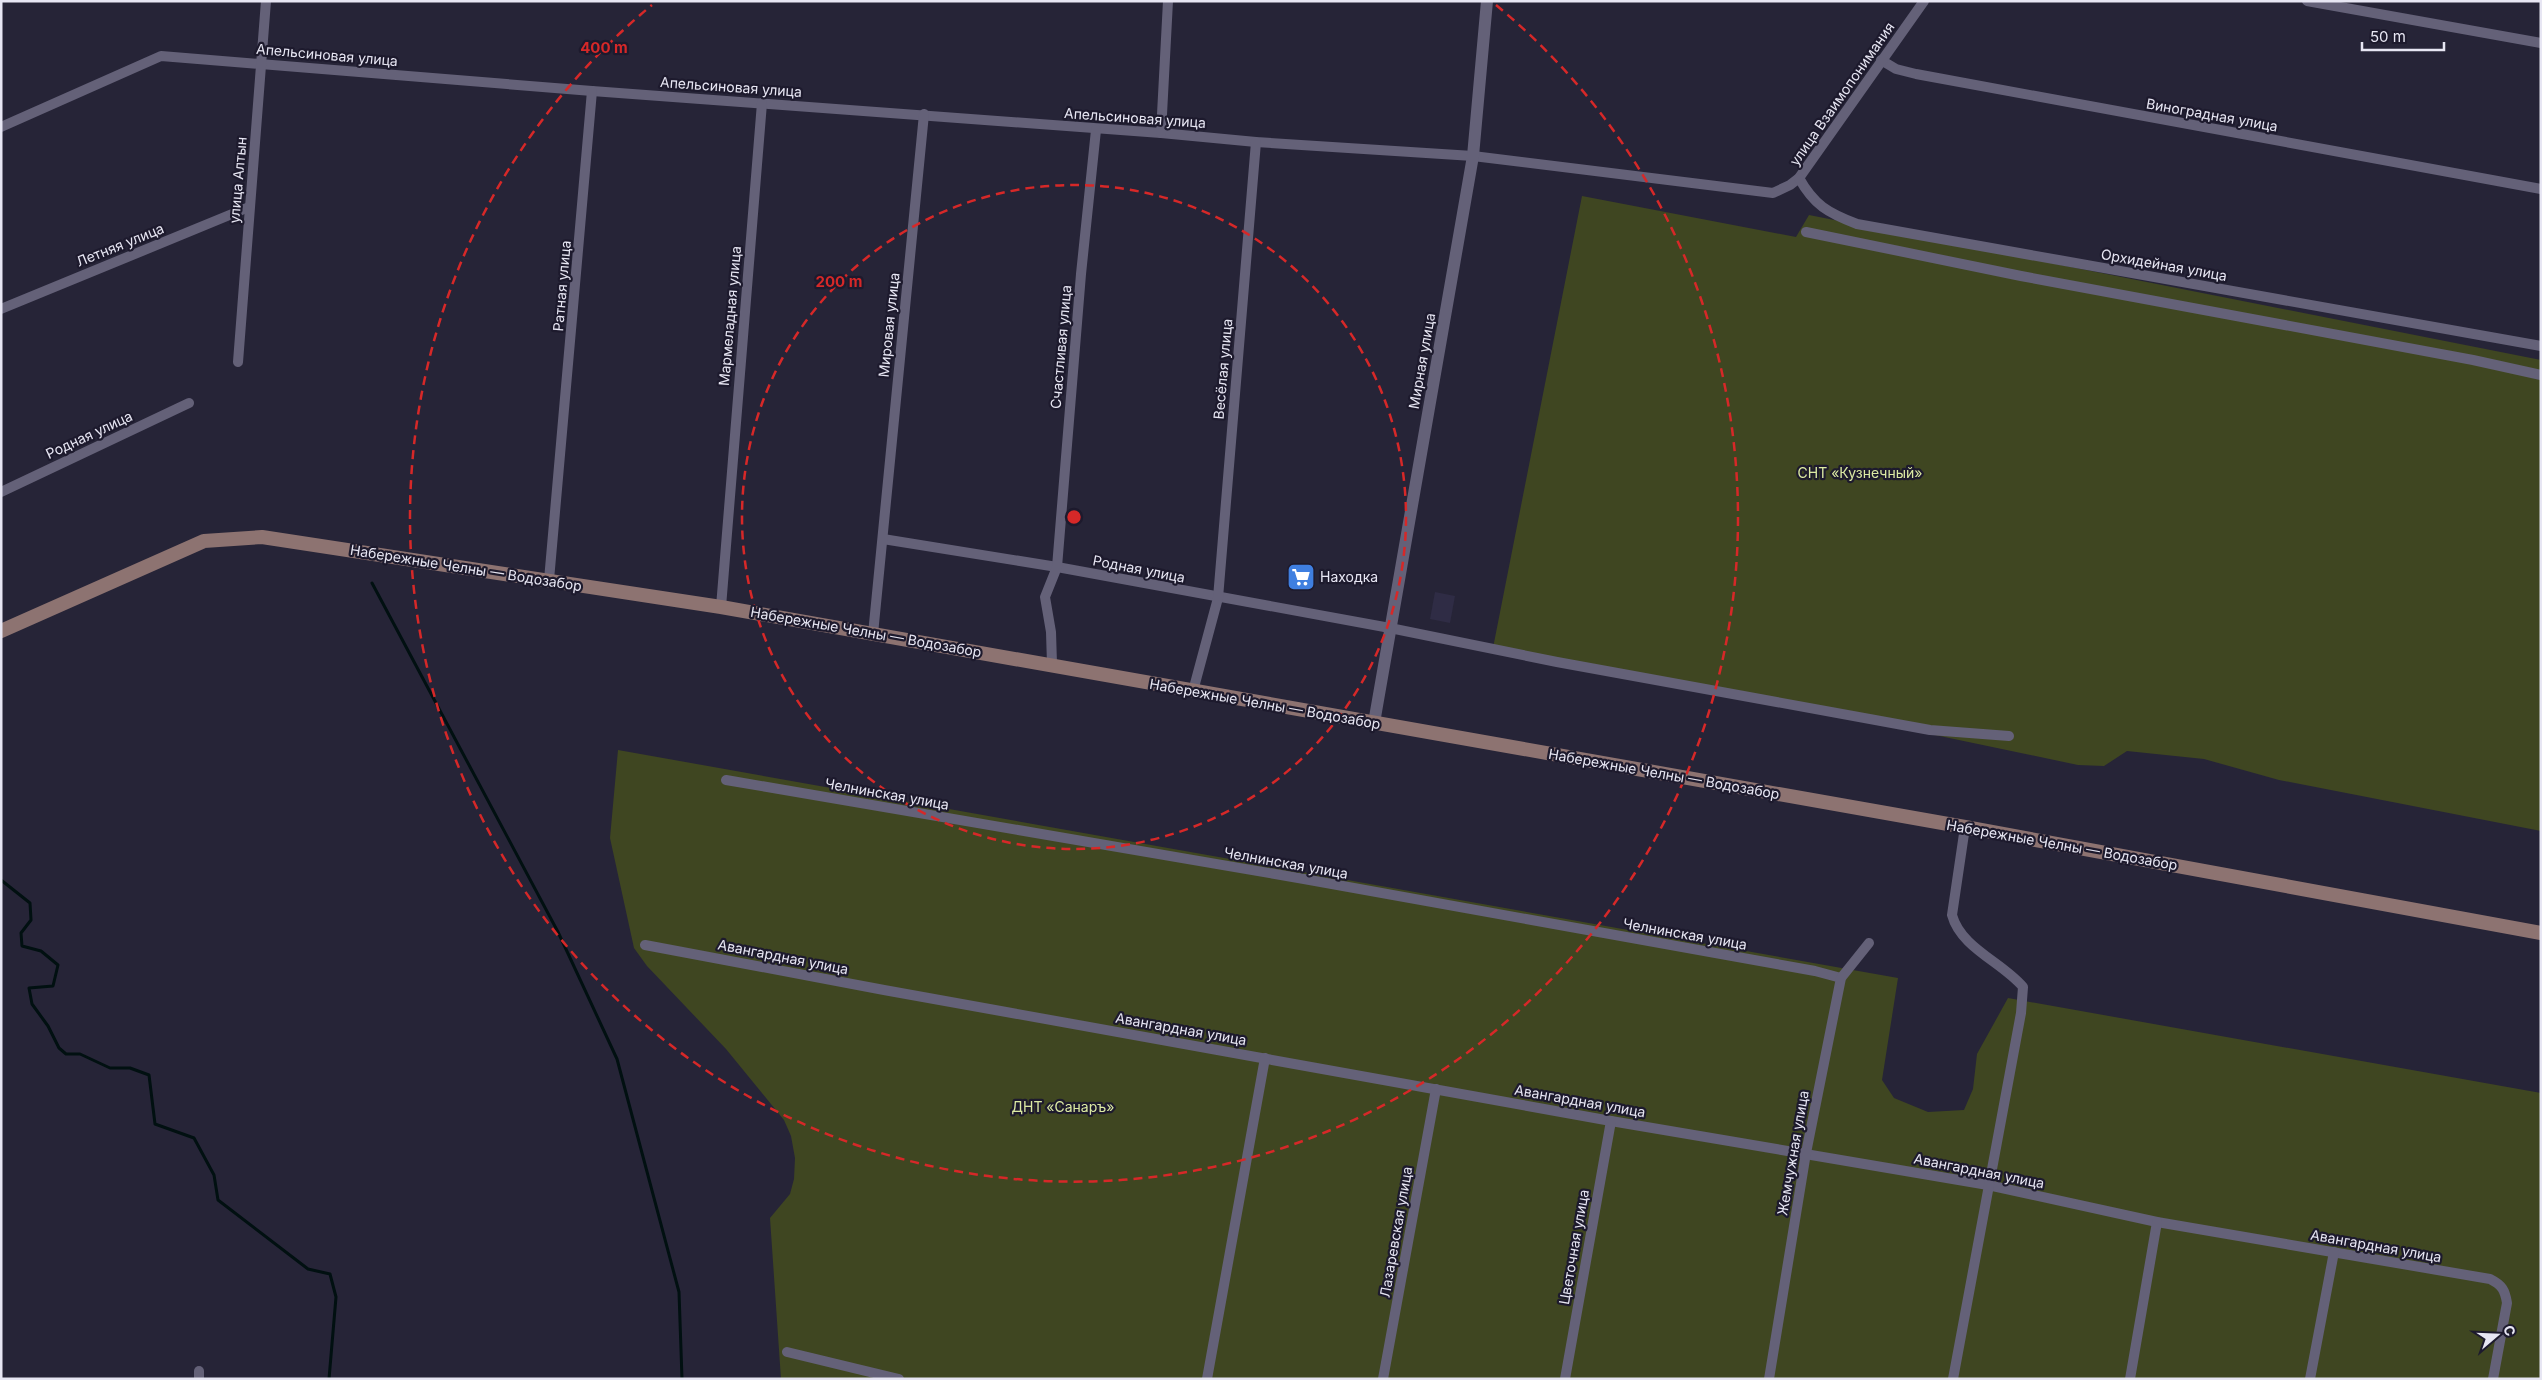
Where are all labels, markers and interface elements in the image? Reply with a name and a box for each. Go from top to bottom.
street label: улица Взаимопонимания [1786,19,1898,169]
scale bar [2362,20,2444,52]
text: 50 m [2370,27,2406,46]
text: 400 m [580,38,628,57]
street label: Апельсиновая улица [256,40,399,69]
street label: Апельсиновая улица [660,73,803,100]
street label: Виноградная улица [2145,95,2279,134]
street label: Апельсиновая улица [1064,104,1207,131]
street label: улица Алтын [225,136,250,224]
street label: Летняя улица [74,219,166,270]
street label: Ратная улица [549,240,574,332]
street label: Мармеладная улица [715,245,744,387]
street label: Орхидейная улица [2100,245,2228,284]
text: 200 m [816,272,862,291]
street label: Мировая улица [875,272,902,378]
street label: Счастливая улица [1047,284,1074,410]
street label: Мирная улица [1405,312,1438,410]
street label: Весёлая улица [1210,318,1235,420]
street label: Родная улица [43,407,135,462]
park label: СНТ «Кузнечный» [1798,464,1922,481]
centre of rings [1065,508,1083,526]
street label: Набережные Челны — Водозабор [349,541,583,594]
street label: Родная улица [1091,551,1187,586]
supermarket icon: Находка [1286,562,1316,592]
place label: Находка [1320,568,1378,585]
street label: Набережные Челны — Водозабор [749,603,983,660]
street label: Набережные Челны — Водозабор [1148,675,1382,732]
street label: Набережные Челны — Водозабор [1547,745,1781,802]
street label: Челнинская улица [824,774,950,813]
street label: Набережные Челны — Водозабор [1945,816,2179,873]
street label: Челнинская улица [1223,843,1349,882]
street label: Челнинская улица [1622,914,1748,953]
street label: Авангардная улица [716,936,850,978]
street label: Авангардная улица [1114,1009,1248,1048]
street label: Авангардная улица [1513,1081,1647,1120]
street label: Жемчужная улица [1773,1089,1812,1217]
park label: ДНТ «Санаръ» [1012,1098,1114,1115]
street label: Авангардная улица [1912,1150,2046,1192]
street label: Лазаревская улица [1376,1165,1415,1299]
street label: Цветочная улица [1555,1188,1592,1306]
street label: Авангардная улица [2309,1226,2443,1265]
north arrow [2472,1310,2522,1360]
text: С [2500,1323,2519,1338]

